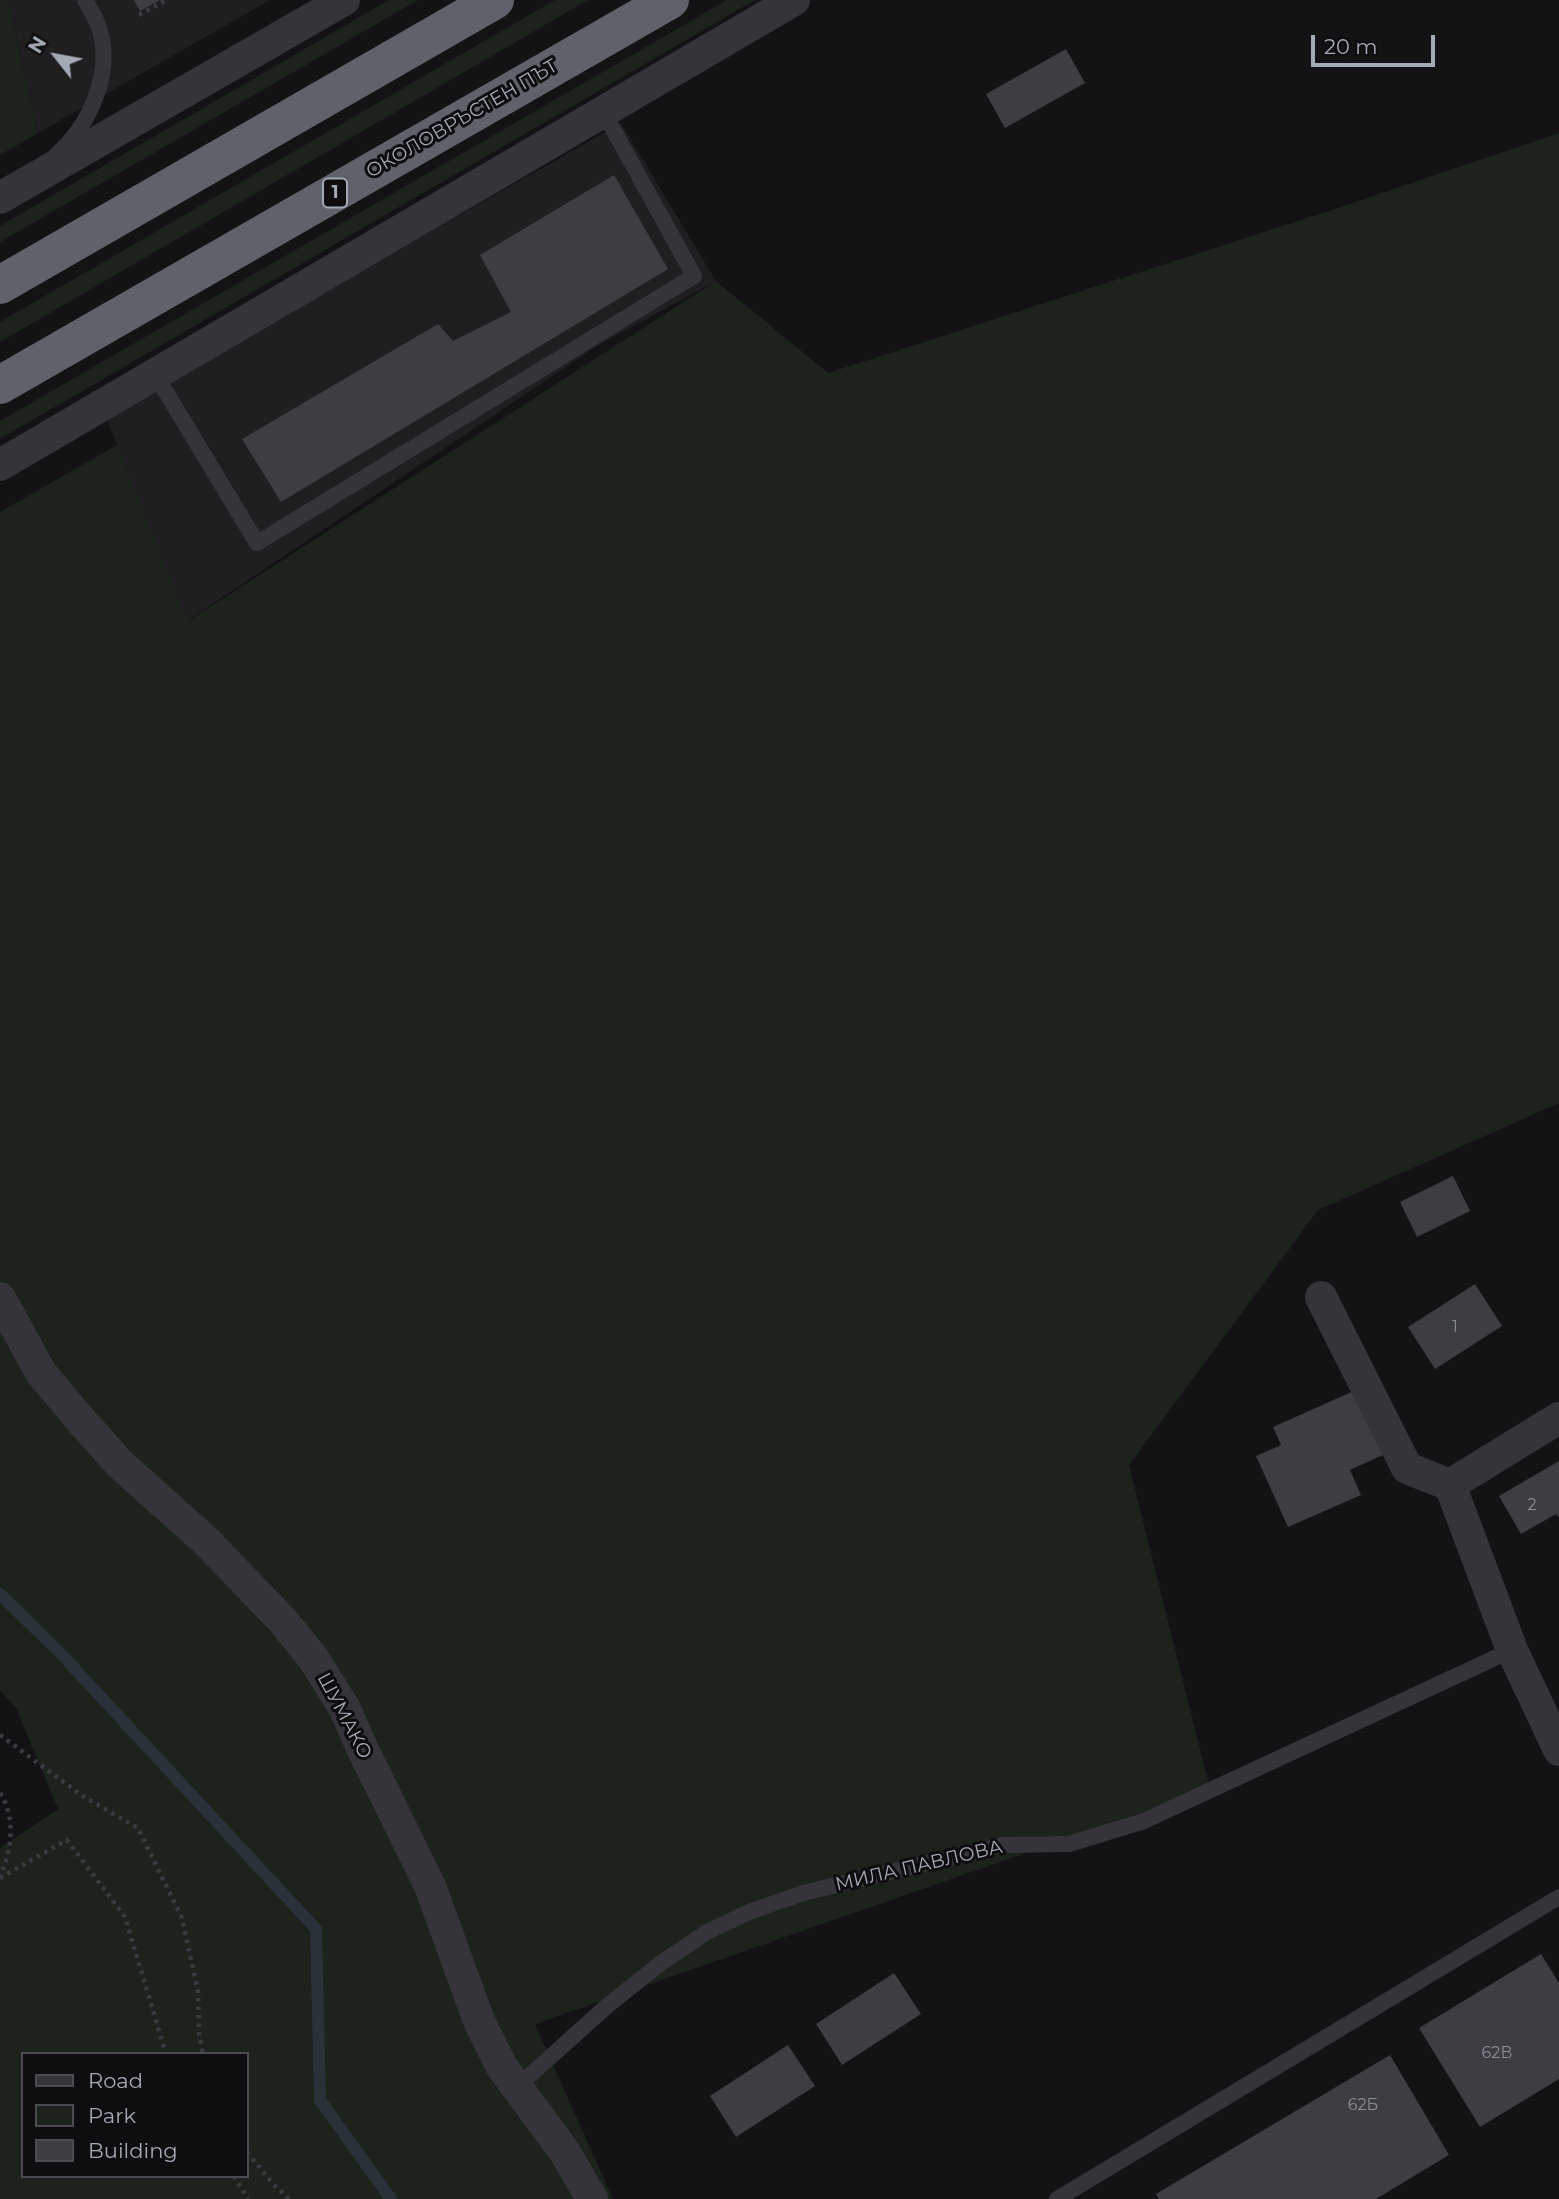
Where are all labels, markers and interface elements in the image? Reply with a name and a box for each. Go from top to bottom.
north arrow [21,21,91,91]
scale bar [1314,21,1438,65]
text: N [24,32,51,57]
text: 20 m [1324,34,1378,59]
street label: ОКОЛОВРЪСТЕН ПЪТ [362,55,562,183]
road number: 1 [323,178,347,208]
house number: 1 [1452,1317,1458,1337]
house number: 2 [1527,1495,1537,1515]
street label: ШУМАКО [312,1669,376,1763]
street label: МИЛА ПАВЛОВА [833,1836,1005,1896]
house number: 62В [1482,2043,1512,2063]
legend [21,2052,248,2178]
text: Road [88,2068,143,2093]
house number: 62Б [1348,2095,1378,2115]
text: Park [88,2103,136,2128]
text: Building [88,2138,178,2163]

